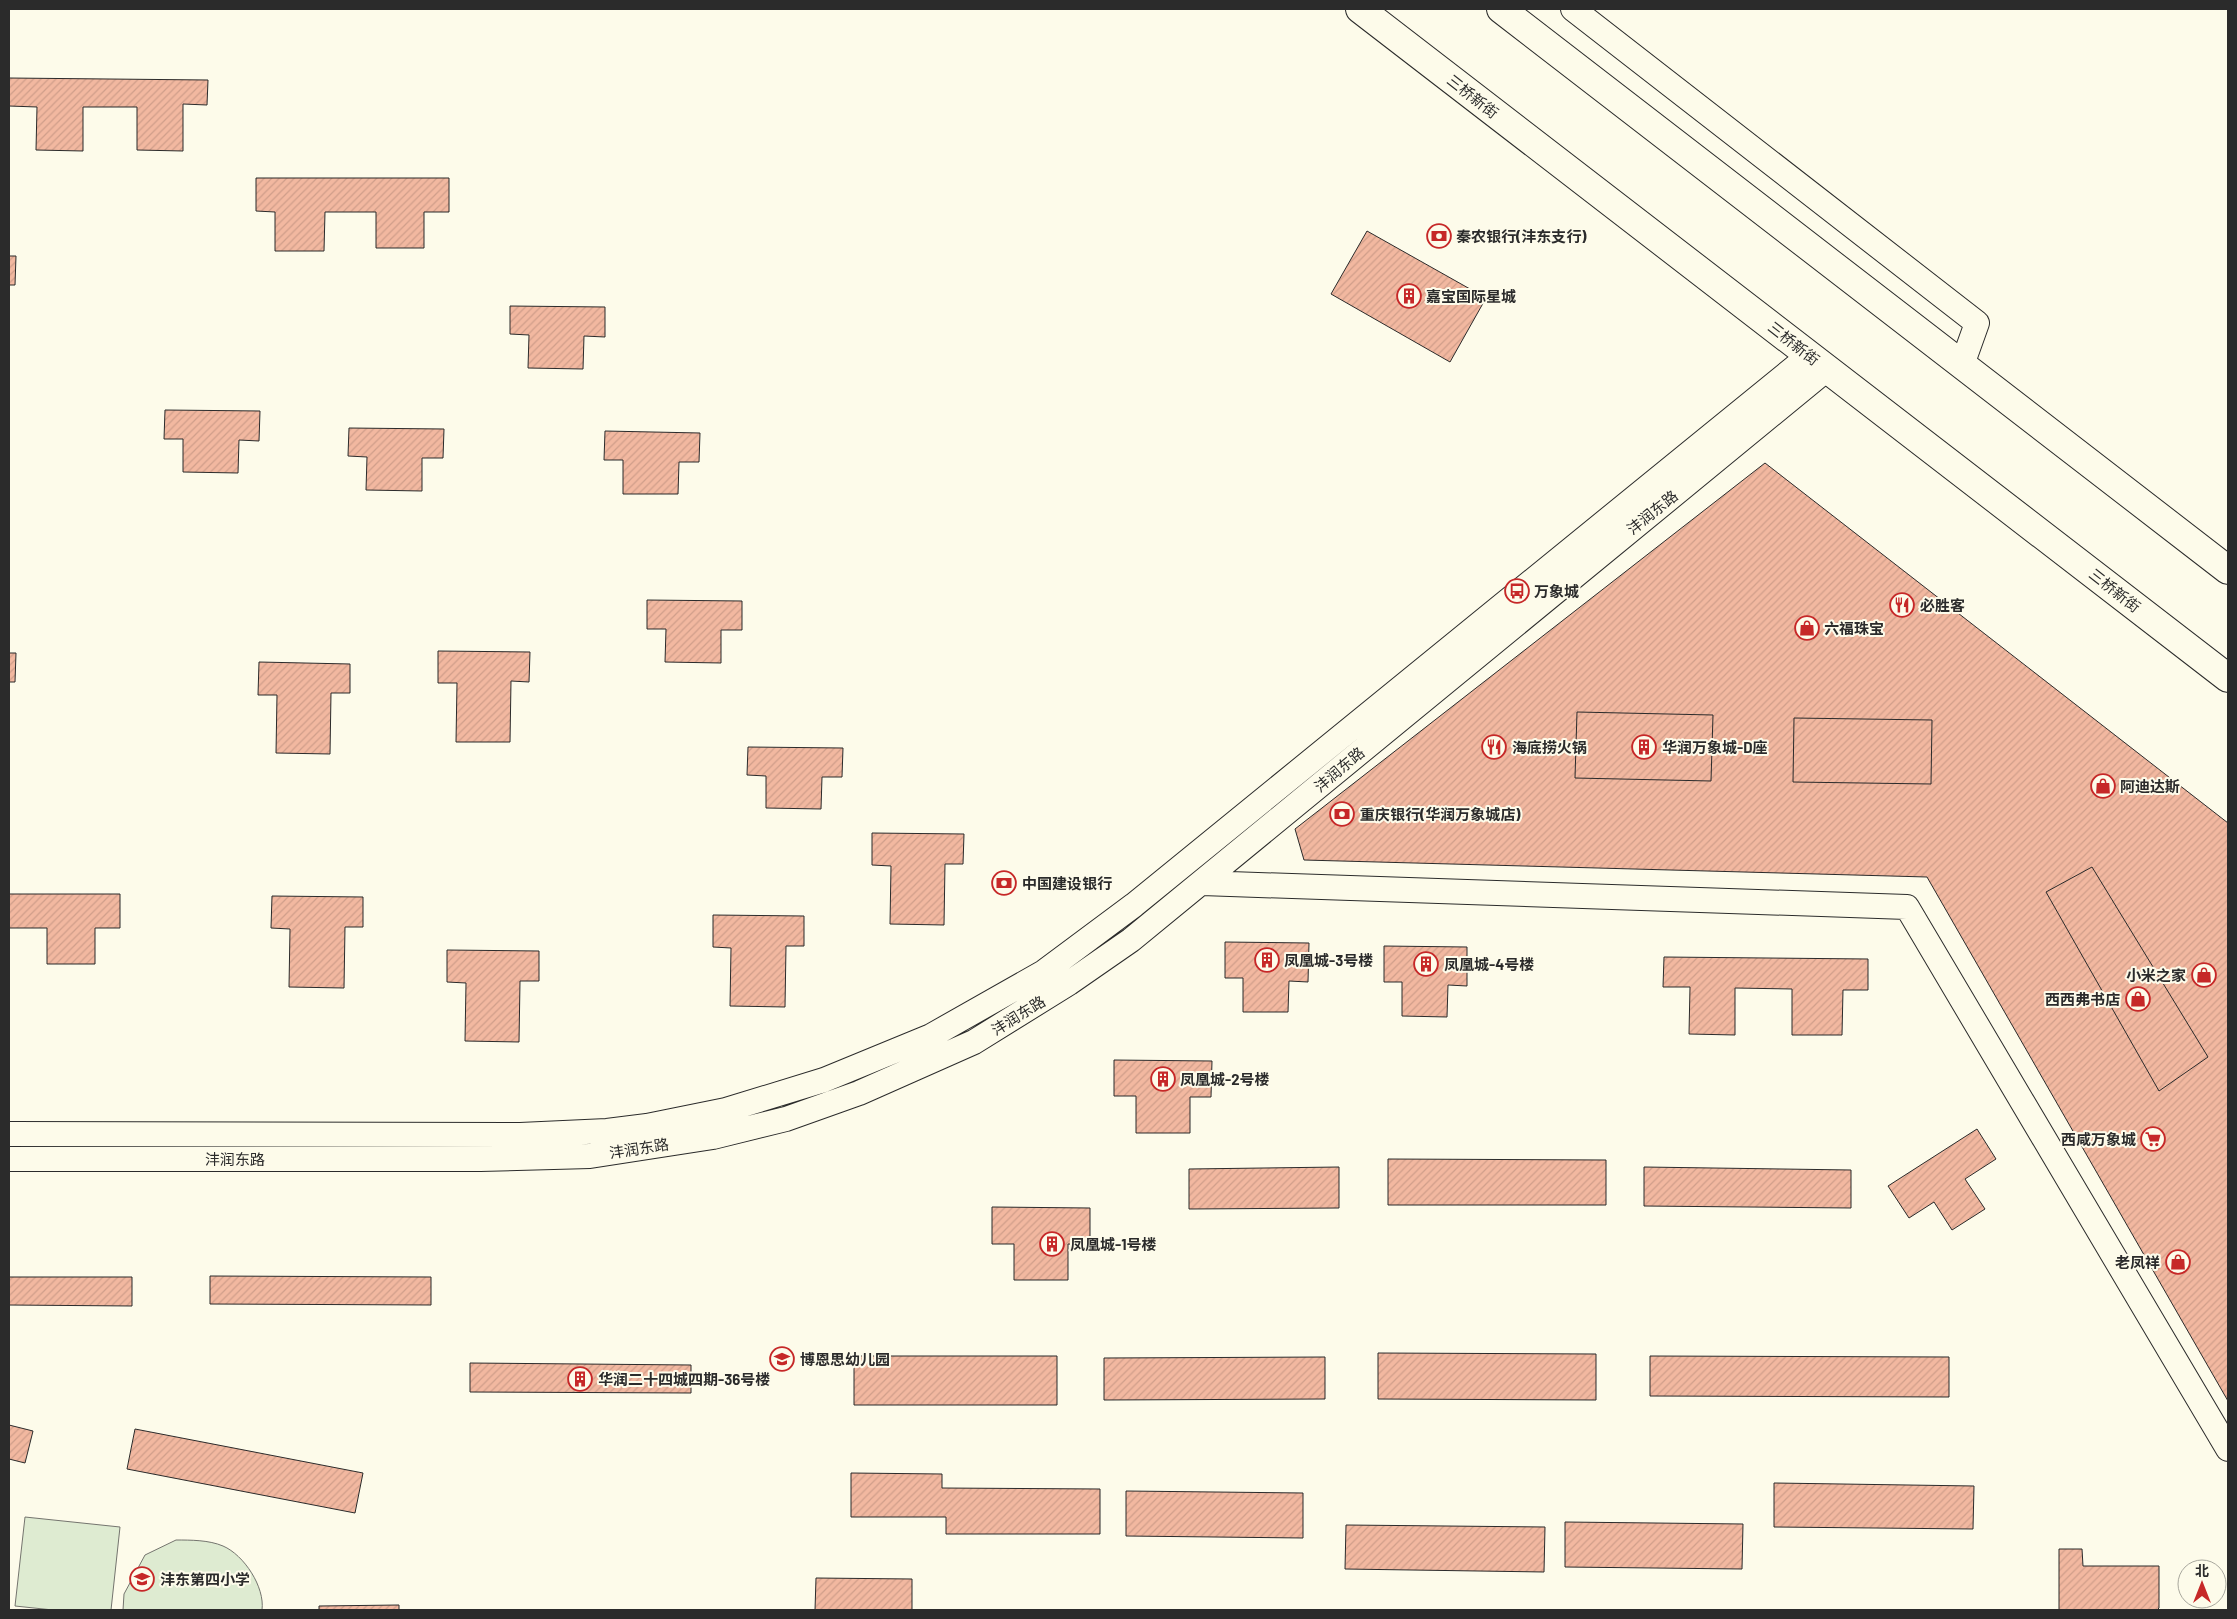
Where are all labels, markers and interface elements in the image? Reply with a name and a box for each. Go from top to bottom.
street label: 三桥新街 [1444,70,1502,122]
bank icon: 秦农银行(沣东支行) [1426,223,1452,249]
place label: 秦农银行(沣东支行) [1456,227,1587,245]
building icon: 嘉宝国际星城 [1396,283,1422,309]
place label: 嘉宝国际星城 [1426,287,1516,305]
street label: 三桥新街 [1765,317,1823,369]
street label: 沣润东路 [1623,486,1681,538]
street label: 三桥新街 [2086,564,2144,616]
bus stop icon: 万象城 [1504,578,1530,604]
place label: 万象城 [1534,582,1579,600]
restaurant icon: 必胜客 [1889,592,1915,618]
place label: 必胜客 [1920,596,1965,614]
shop icon: 六福珠宝 [1794,615,1820,641]
place label: 六福珠宝 [1824,619,1884,637]
restaurant icon: 海底捞火锅 [1481,734,1507,760]
building icon: 华润万象城-D座 [1631,734,1657,760]
place label: 海底捞火锅 [1512,738,1587,756]
place label: 华润万象城-D座 [1662,738,1767,756]
street label: 沣润东路 [1310,743,1368,795]
shop icon: 阿迪达斯 [2090,773,2116,799]
place label: 阿迪达斯 [2120,777,2180,795]
bank icon: 重庆银行(华润万象城店) [1329,801,1355,827]
place label: 重庆银行(华润万象城店) [1360,805,1521,823]
bank icon: 中国建设银行 [991,870,1017,896]
place label: 中国建设银行 [1022,874,1112,892]
building icon: 凤凰城-3号楼 [1254,947,1280,973]
place label: 凤凰城-3号楼 [1284,951,1373,969]
building icon: 凤凰城-4号楼 [1413,951,1439,977]
place label: 凤凰城-4号楼 [1444,955,1534,973]
shop icon: 小米之家 [2191,962,2217,988]
place label: 小米之家 [2126,966,2186,984]
shop icon: 西西弗书店 [2125,986,2151,1012]
place label: 西西弗书店 [2045,990,2120,1008]
street label: 沣润东路 [988,991,1048,1039]
building icon: 凤凰城-2号楼 [1150,1066,1176,1092]
place label: 凤凰城-2号楼 [1180,1070,1270,1088]
supermarket icon: 西咸万象城 [2140,1126,2166,1152]
place label: 西咸万象城 [2061,1130,2136,1148]
street label: 沣润东路 [608,1134,670,1162]
street label: 沣润东路 [205,1150,265,1168]
building icon: 凤凰城-1号楼 [1039,1231,1065,1257]
place label: 凤凰城-1号楼 [1070,1235,1156,1253]
shop icon: 老凤祥 [2165,1249,2191,1275]
place label: 老凤祥 [2115,1253,2160,1271]
school or university icon: 博恩思幼儿园 [769,1346,795,1372]
place label: 博恩思幼儿园 [800,1350,890,1368]
building icon: 华润二十四城四期-36号楼 [567,1366,593,1392]
place label: 华润二十四城四期-36号楼 [598,1370,770,1388]
north arrow [2177,1559,2227,1609]
text: 北 [2195,1562,2209,1579]
school or university icon: 沣东第四小学 [129,1566,155,1592]
place label: 沣东第四小学 [160,1570,250,1588]

